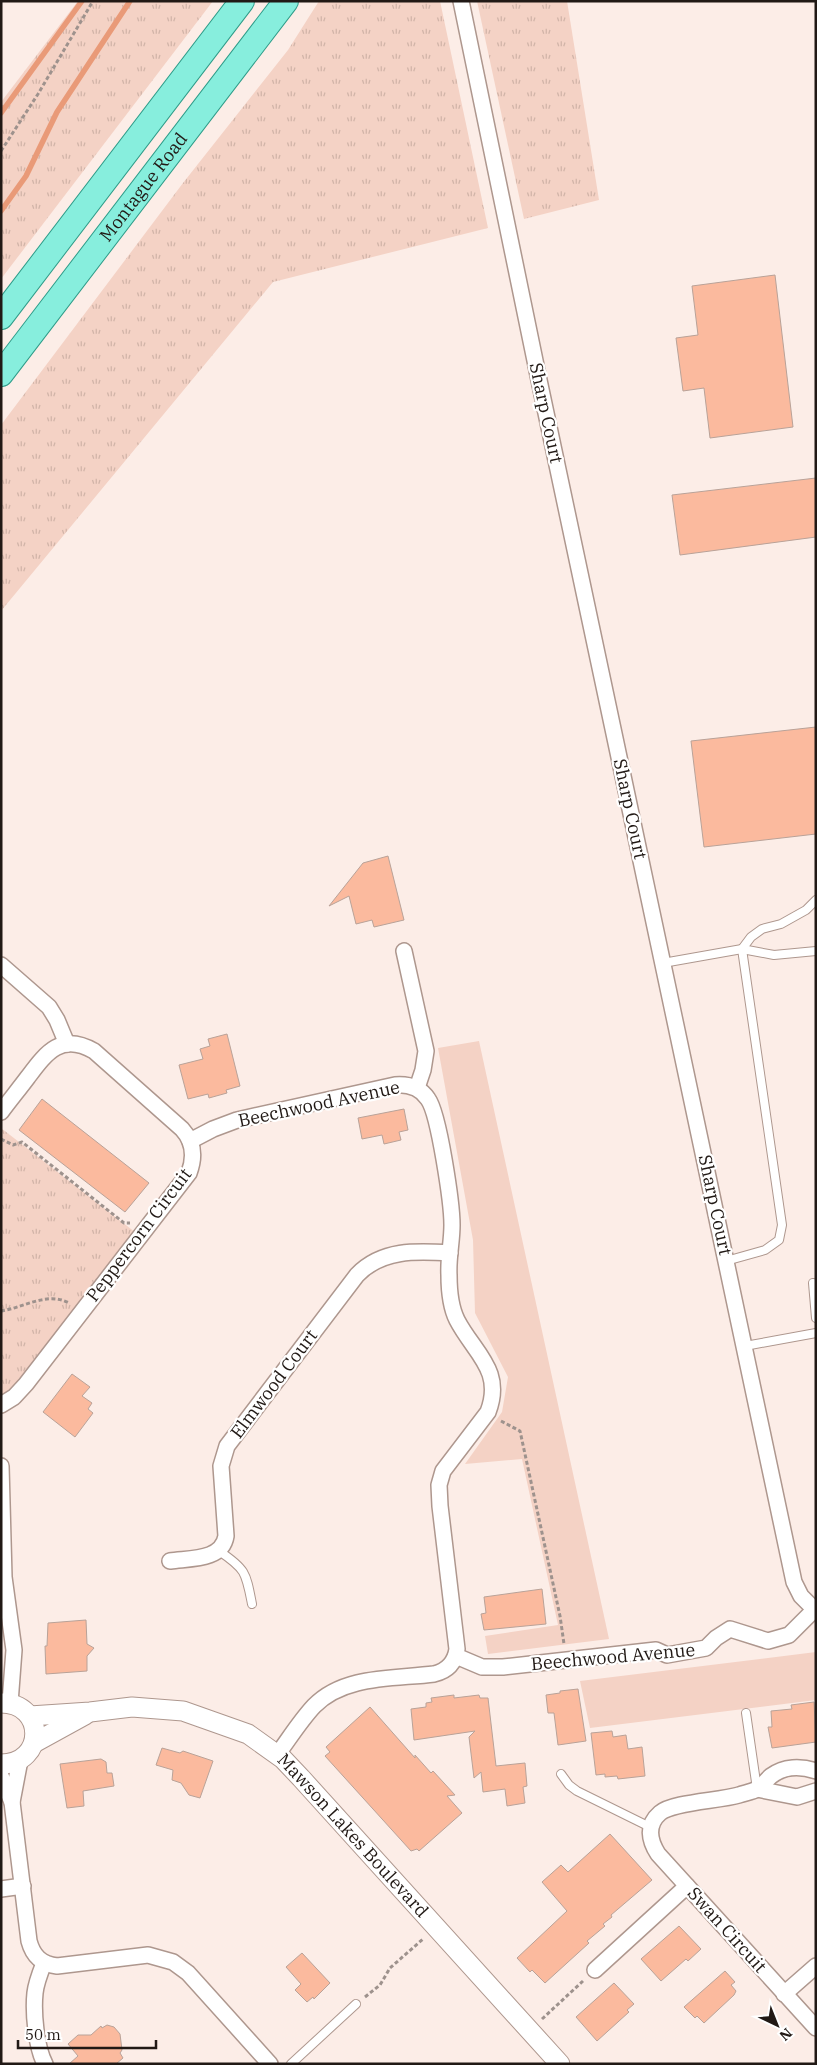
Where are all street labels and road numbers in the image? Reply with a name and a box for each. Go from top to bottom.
street label: Montague Road [94,128,192,246]
street label: Sharp Court [525,361,568,465]
street label: Sharp Court [609,757,652,861]
street label: Beechwood Avenue [236,1075,402,1132]
street label: Sharp Court [694,1153,737,1257]
street label: Peppercorn Circuit [81,1163,196,1306]
street label: Elmwood Court [225,1325,322,1443]
street label: Beechwood Avenue [530,1638,696,1675]
street label: Mawson Lakes Boulevard [273,1748,434,1922]
street label: Swan Circuit [683,1882,772,1977]

